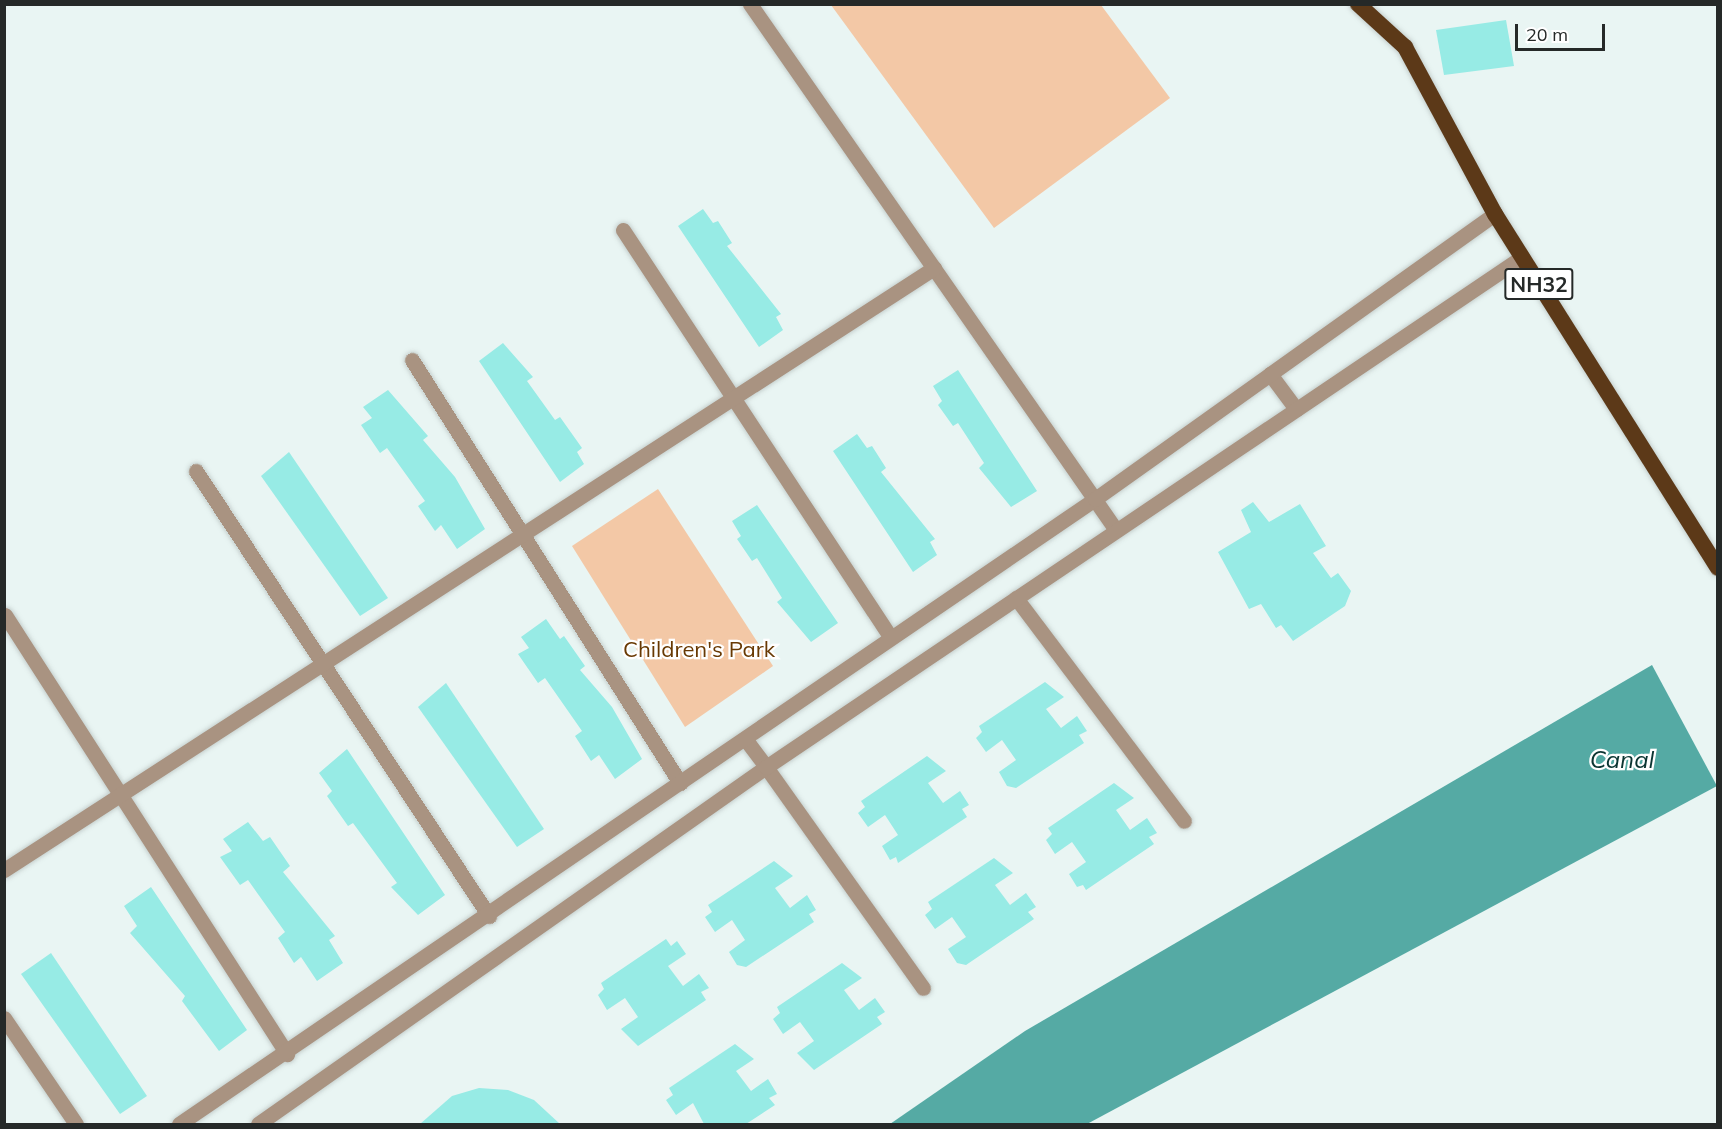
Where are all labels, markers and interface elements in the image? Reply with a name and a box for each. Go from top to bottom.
scale bar [1518,12,1608,50]
text: 20 m [1526,23,1568,46]
road number: NH32 [1503,266,1575,302]
park label: Children's Park [623,637,775,663]
water label: Canal [1590,746,1654,774]

